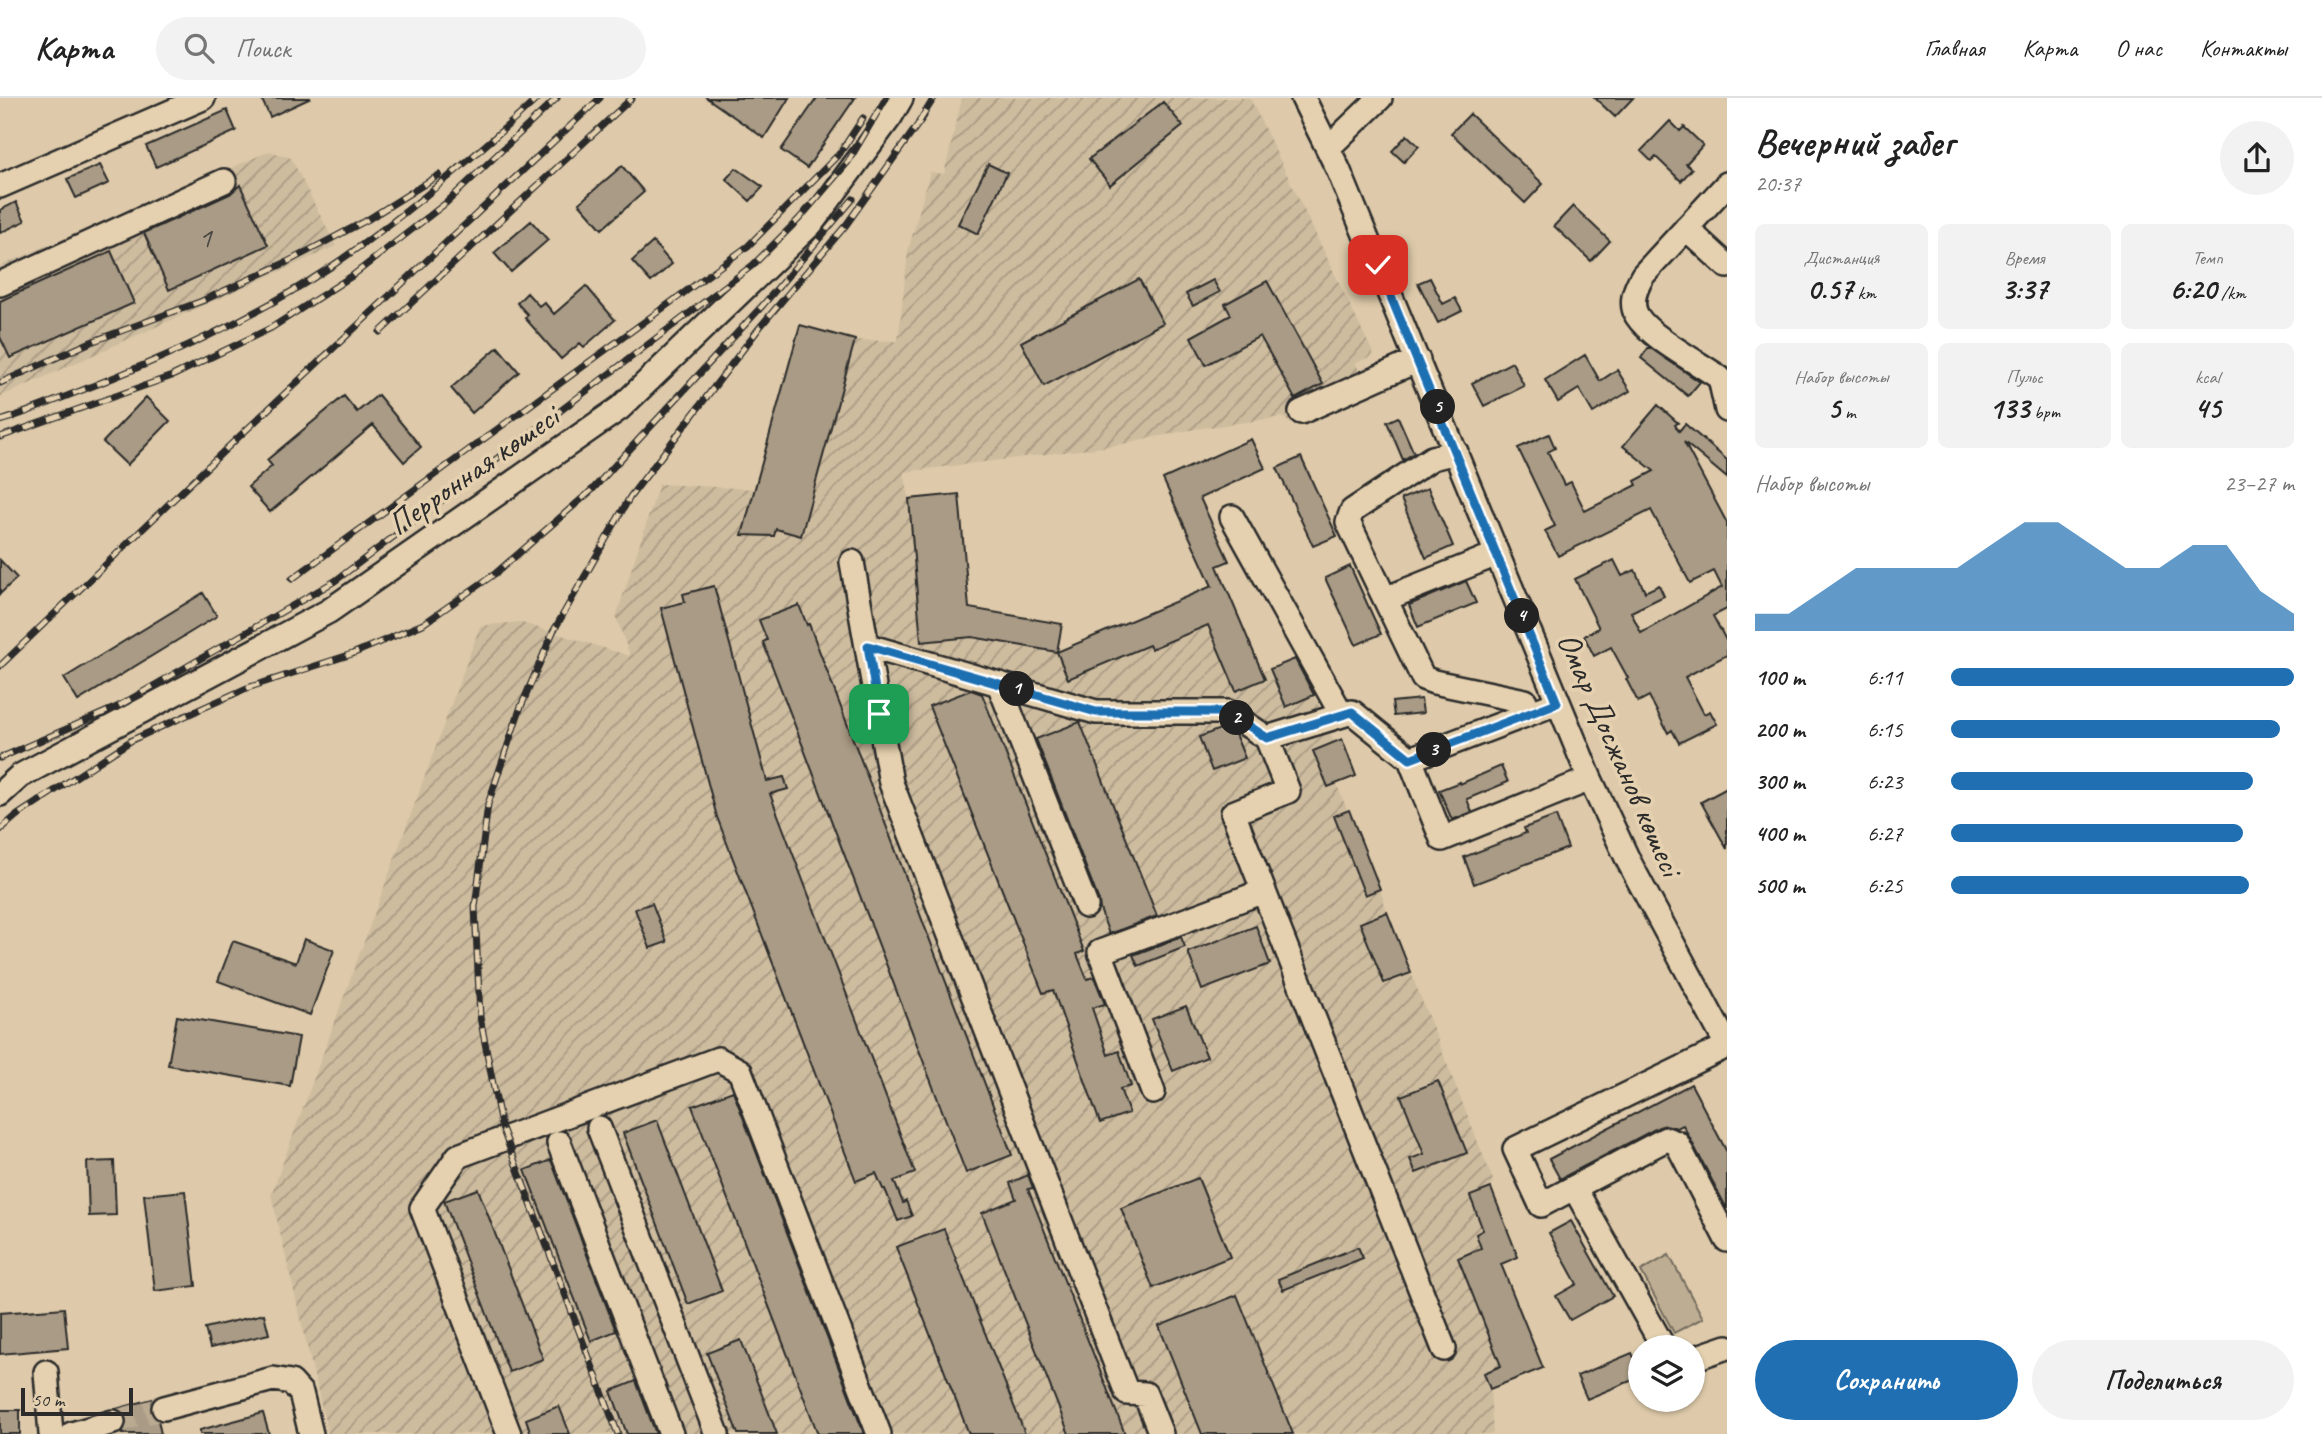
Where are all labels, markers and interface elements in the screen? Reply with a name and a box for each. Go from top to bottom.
search box [156,17,646,80]
text: Карта [35,27,114,69]
icon: search [180,29,218,67]
text: Поиск [236,32,290,65]
text: Главная [1924,33,1985,63]
text: Карта [2023,33,2077,63]
text: О нас [2115,33,2162,63]
text: Контакты [2200,33,2287,63]
text: Вечерний забег [1755,119,1954,166]
button: share [2220,121,2294,195]
text: 20:37 [1755,169,1801,198]
house number: 1 [198,218,213,256]
pin [1348,235,1408,295]
icon: check [1359,246,1397,284]
text: Дистанция [1804,246,1879,270]
text: Время [2004,246,2045,270]
text: Темп [2192,246,2223,270]
text: 0.57 [1807,270,1853,308]
text: 3:37 [2001,270,2048,308]
text: 6:20 [2169,270,2216,308]
text: km [1853,281,1876,305]
text: /km [2216,281,2246,305]
text: Набор высоты [1794,365,1889,389]
text: Пульс [2006,365,2043,389]
text: kcal [2195,365,2220,389]
text: 5 [1827,389,1840,427]
text: 133 [1989,389,2029,427]
text: 45 [2194,389,2221,427]
pin: 5 [1420,390,1456,424]
street label: Перронная көшесі [379,393,570,544]
text: 5 [1433,394,1442,418]
text: m [1840,400,1856,424]
text: bpm [2029,400,2060,424]
text: Набор высоты [1755,469,1869,498]
text: 23–27 m [2224,469,2294,498]
pin: 4 [1504,598,1540,634]
text: 4 [1517,603,1526,627]
street label: Омар Досжанов көшесі [1547,626,1694,886]
text: 100 m [1755,663,1805,692]
text: 6:11 [1867,663,1903,692]
pin: 1 [1000,672,1034,706]
text: 1 [1012,676,1021,700]
pin [849,684,909,744]
icon: arrive [860,695,898,733]
pin: 2 [1220,700,1254,736]
text: 2 [1232,705,1241,729]
text: 200 m [1755,715,1805,744]
text: 6:15 [1867,715,1903,744]
pin: 3 [1416,732,1452,768]
text: 3 [1429,737,1438,761]
text: 300 m [1755,767,1805,796]
text: 6:23 [1867,767,1903,796]
text: 400 m [1755,819,1805,848]
text: 6:27 [1867,819,1903,848]
text: 500 m [1755,871,1804,900]
text: 6:25 [1867,871,1903,900]
map controls [1628,1335,1705,1412]
button: layers [1628,1335,1705,1412]
button: Сохранить [1755,1340,2018,1420]
button: Поделиться [2032,1340,2294,1420]
scale bar [21,1385,133,1417]
text: 50 m [32,1388,64,1412]

